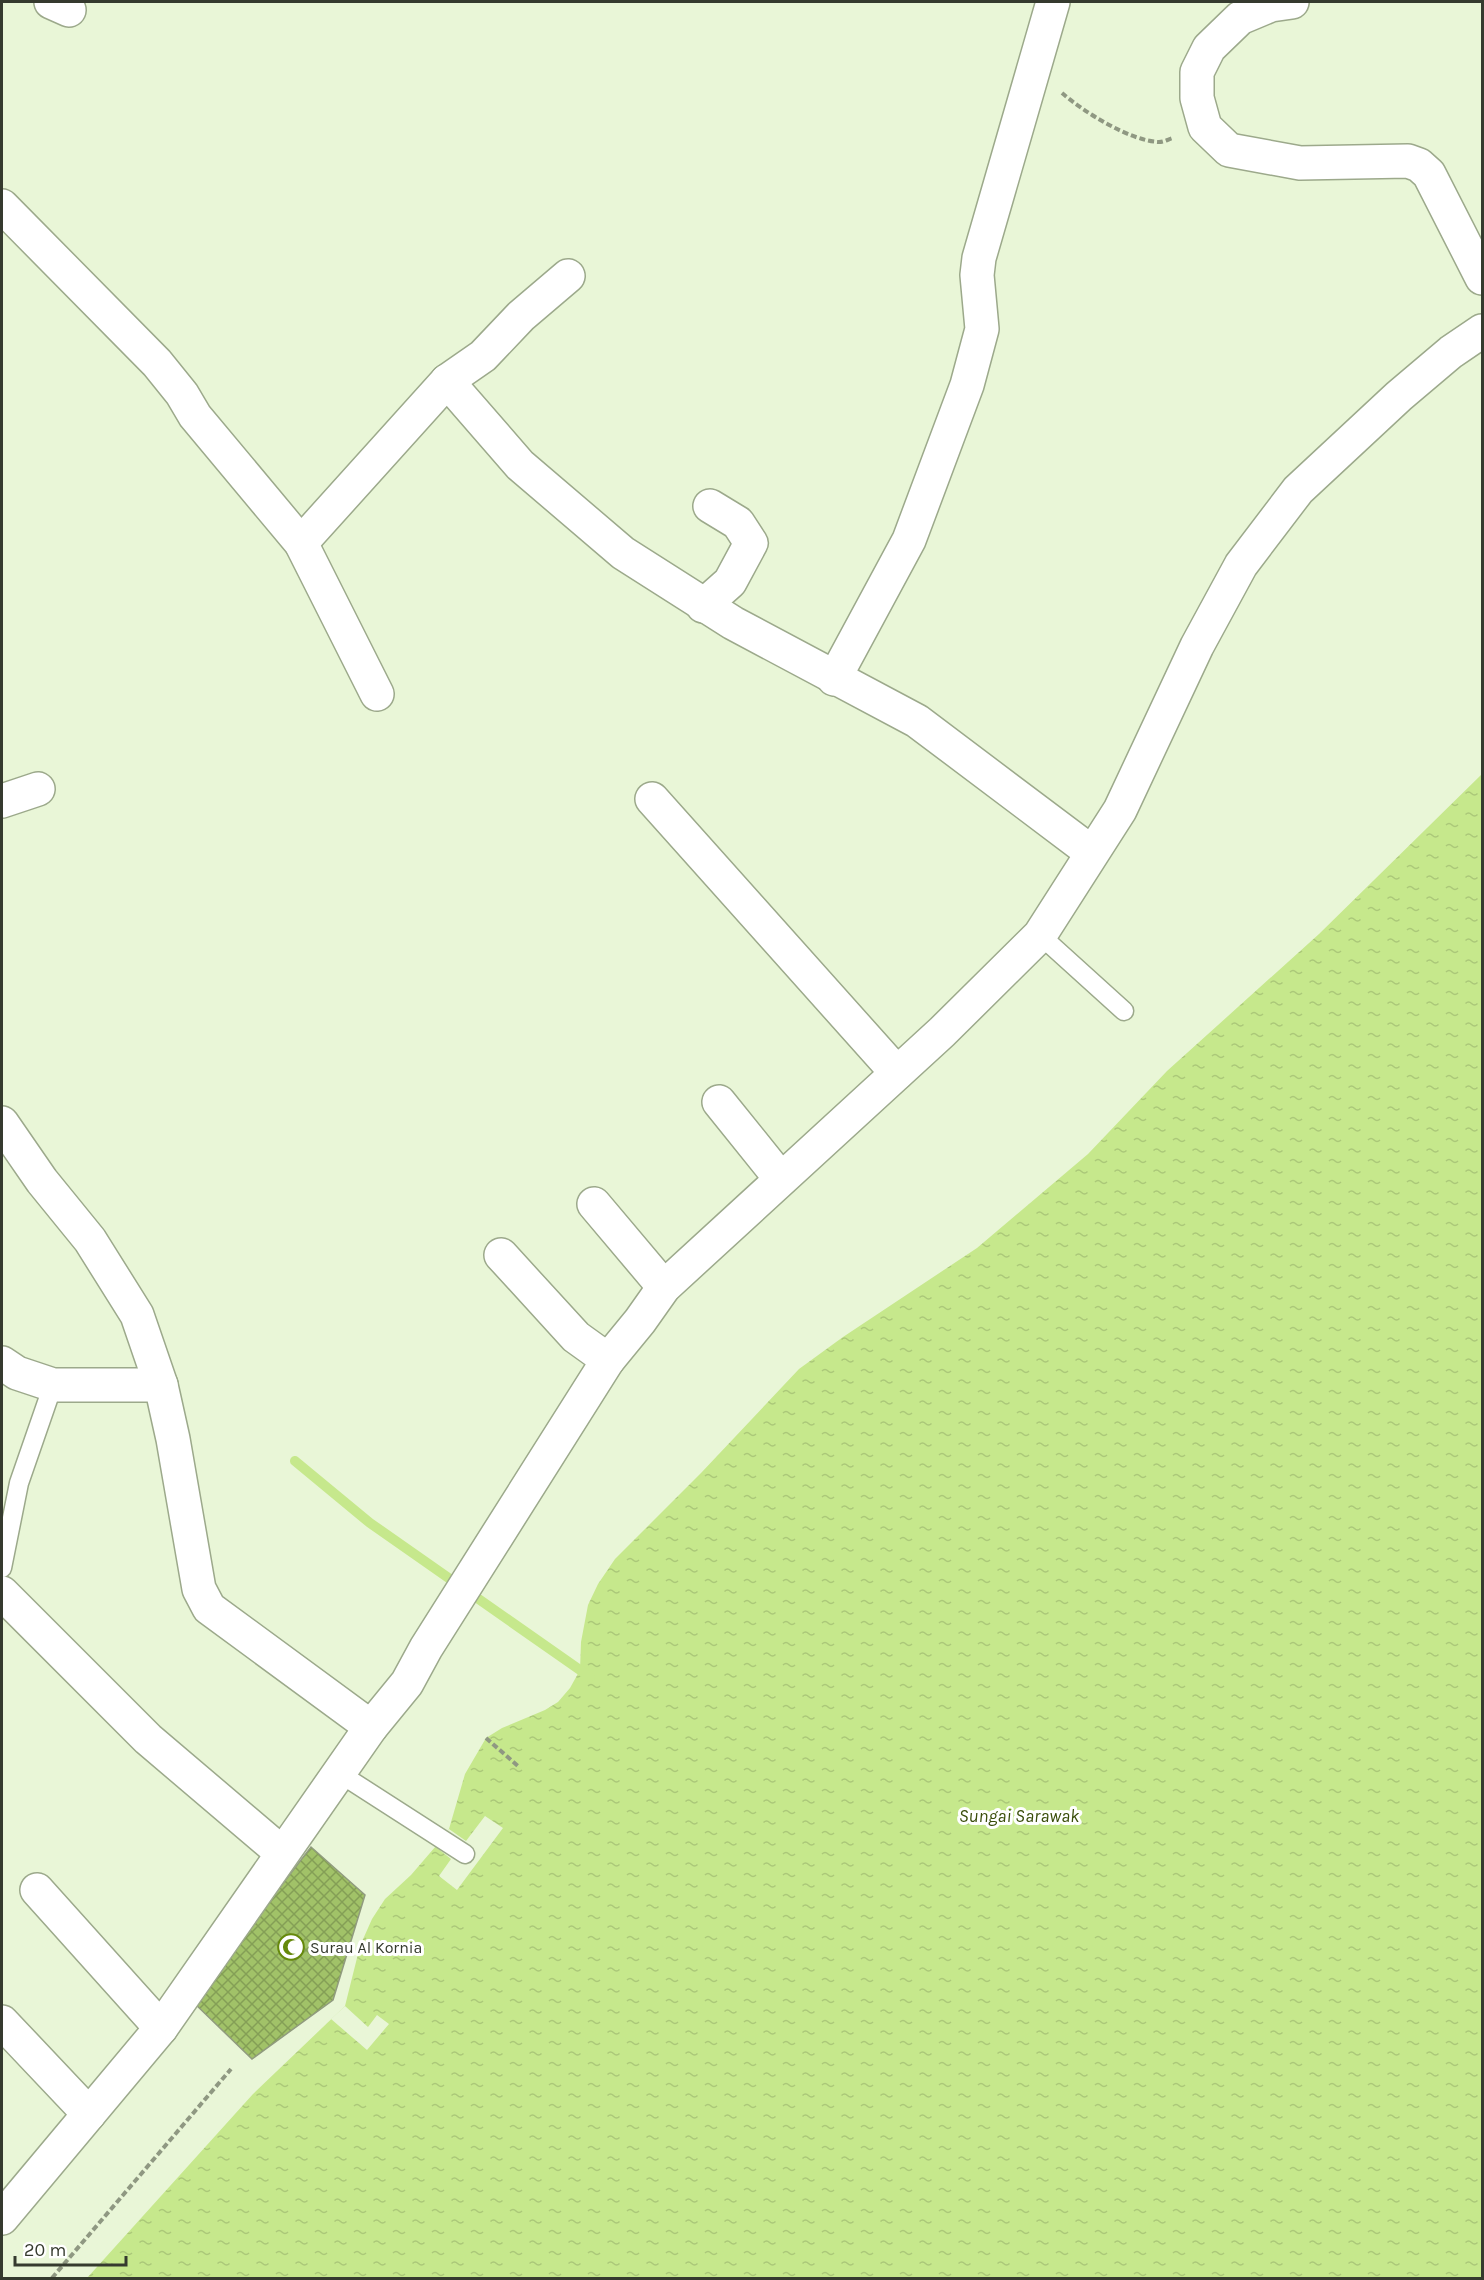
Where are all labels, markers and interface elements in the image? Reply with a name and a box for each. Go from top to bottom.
water label: Sungai Sarawak [959,1805,1080,1827]
mosque icon: Surau Al Kornia [276,1932,306,1962]
place label: Surau Al Kornia [310,1938,422,1957]
scale bar [15,2229,126,2267]
text: 20 m [24,2239,66,2261]

